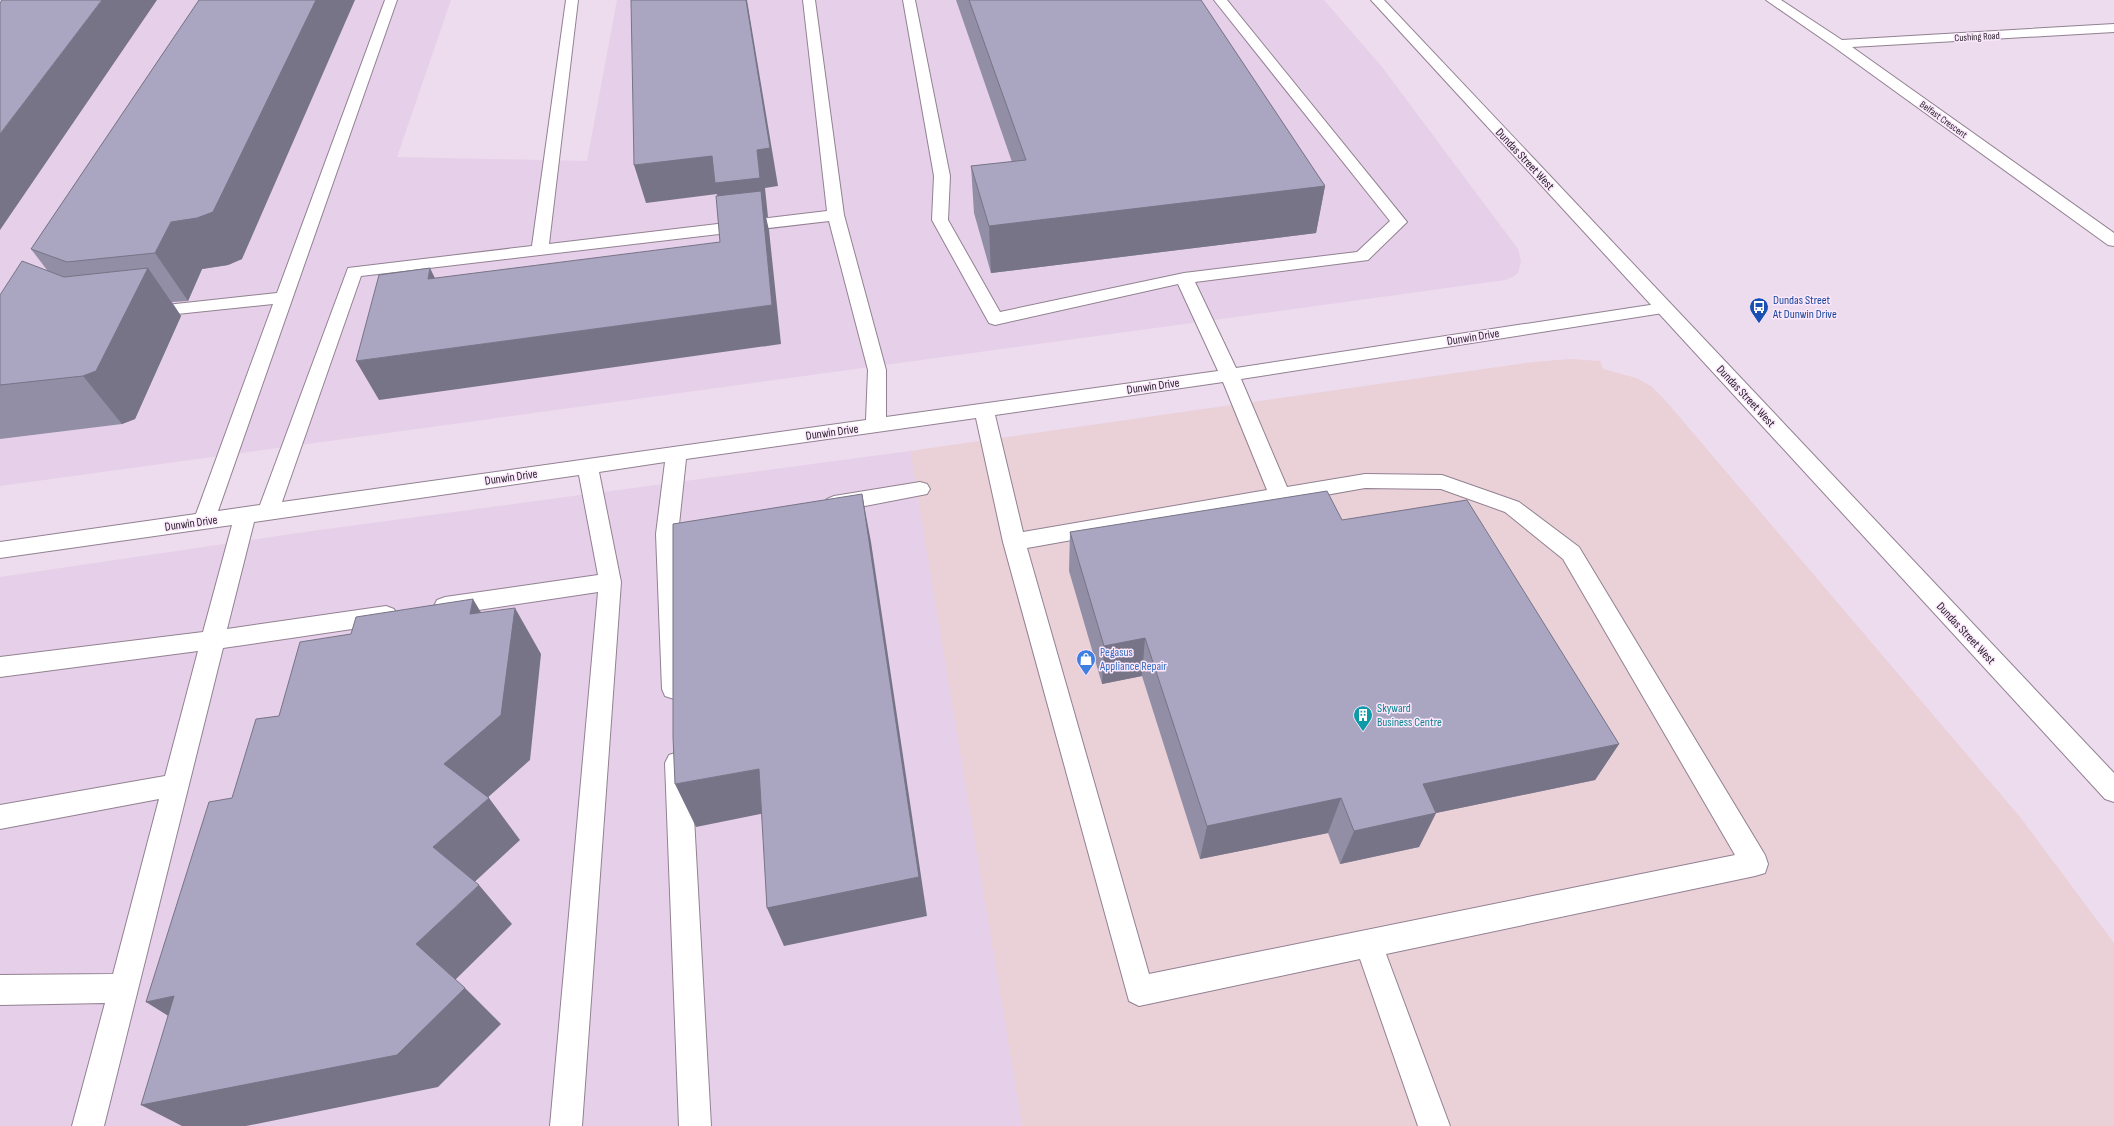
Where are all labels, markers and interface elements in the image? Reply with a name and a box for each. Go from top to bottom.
street label: Cushing Road [1954,30,2000,44]
street label: Belfast Crescent [1917,99,1969,141]
street label: Dundas Street West [1492,125,1557,194]
place label: Dundas Street At Dunwin Drive [1772,293,1837,322]
bus stop icon: Dundas Street At Dunwin Drive [1748,296,1770,324]
street label: Dunwin Drive [1446,326,1501,349]
street label: Dundas Street West [1713,362,1778,431]
street label: Dunwin Drive [1126,375,1181,398]
street label: Dunwin Drive [805,421,860,444]
street label: Dunwin Drive [484,466,539,489]
street label: Dunwin Drive [164,512,219,535]
street label: Dundas Street West [1933,599,1998,668]
place label: Pegasus Appliance Repair [1099,645,1167,674]
shop icon: Pegasus Appliance Repair [1075,648,1097,676]
place label: Skyward Business Centre [1377,701,1442,730]
building icon: Skyward Business Centre [1352,704,1374,732]

